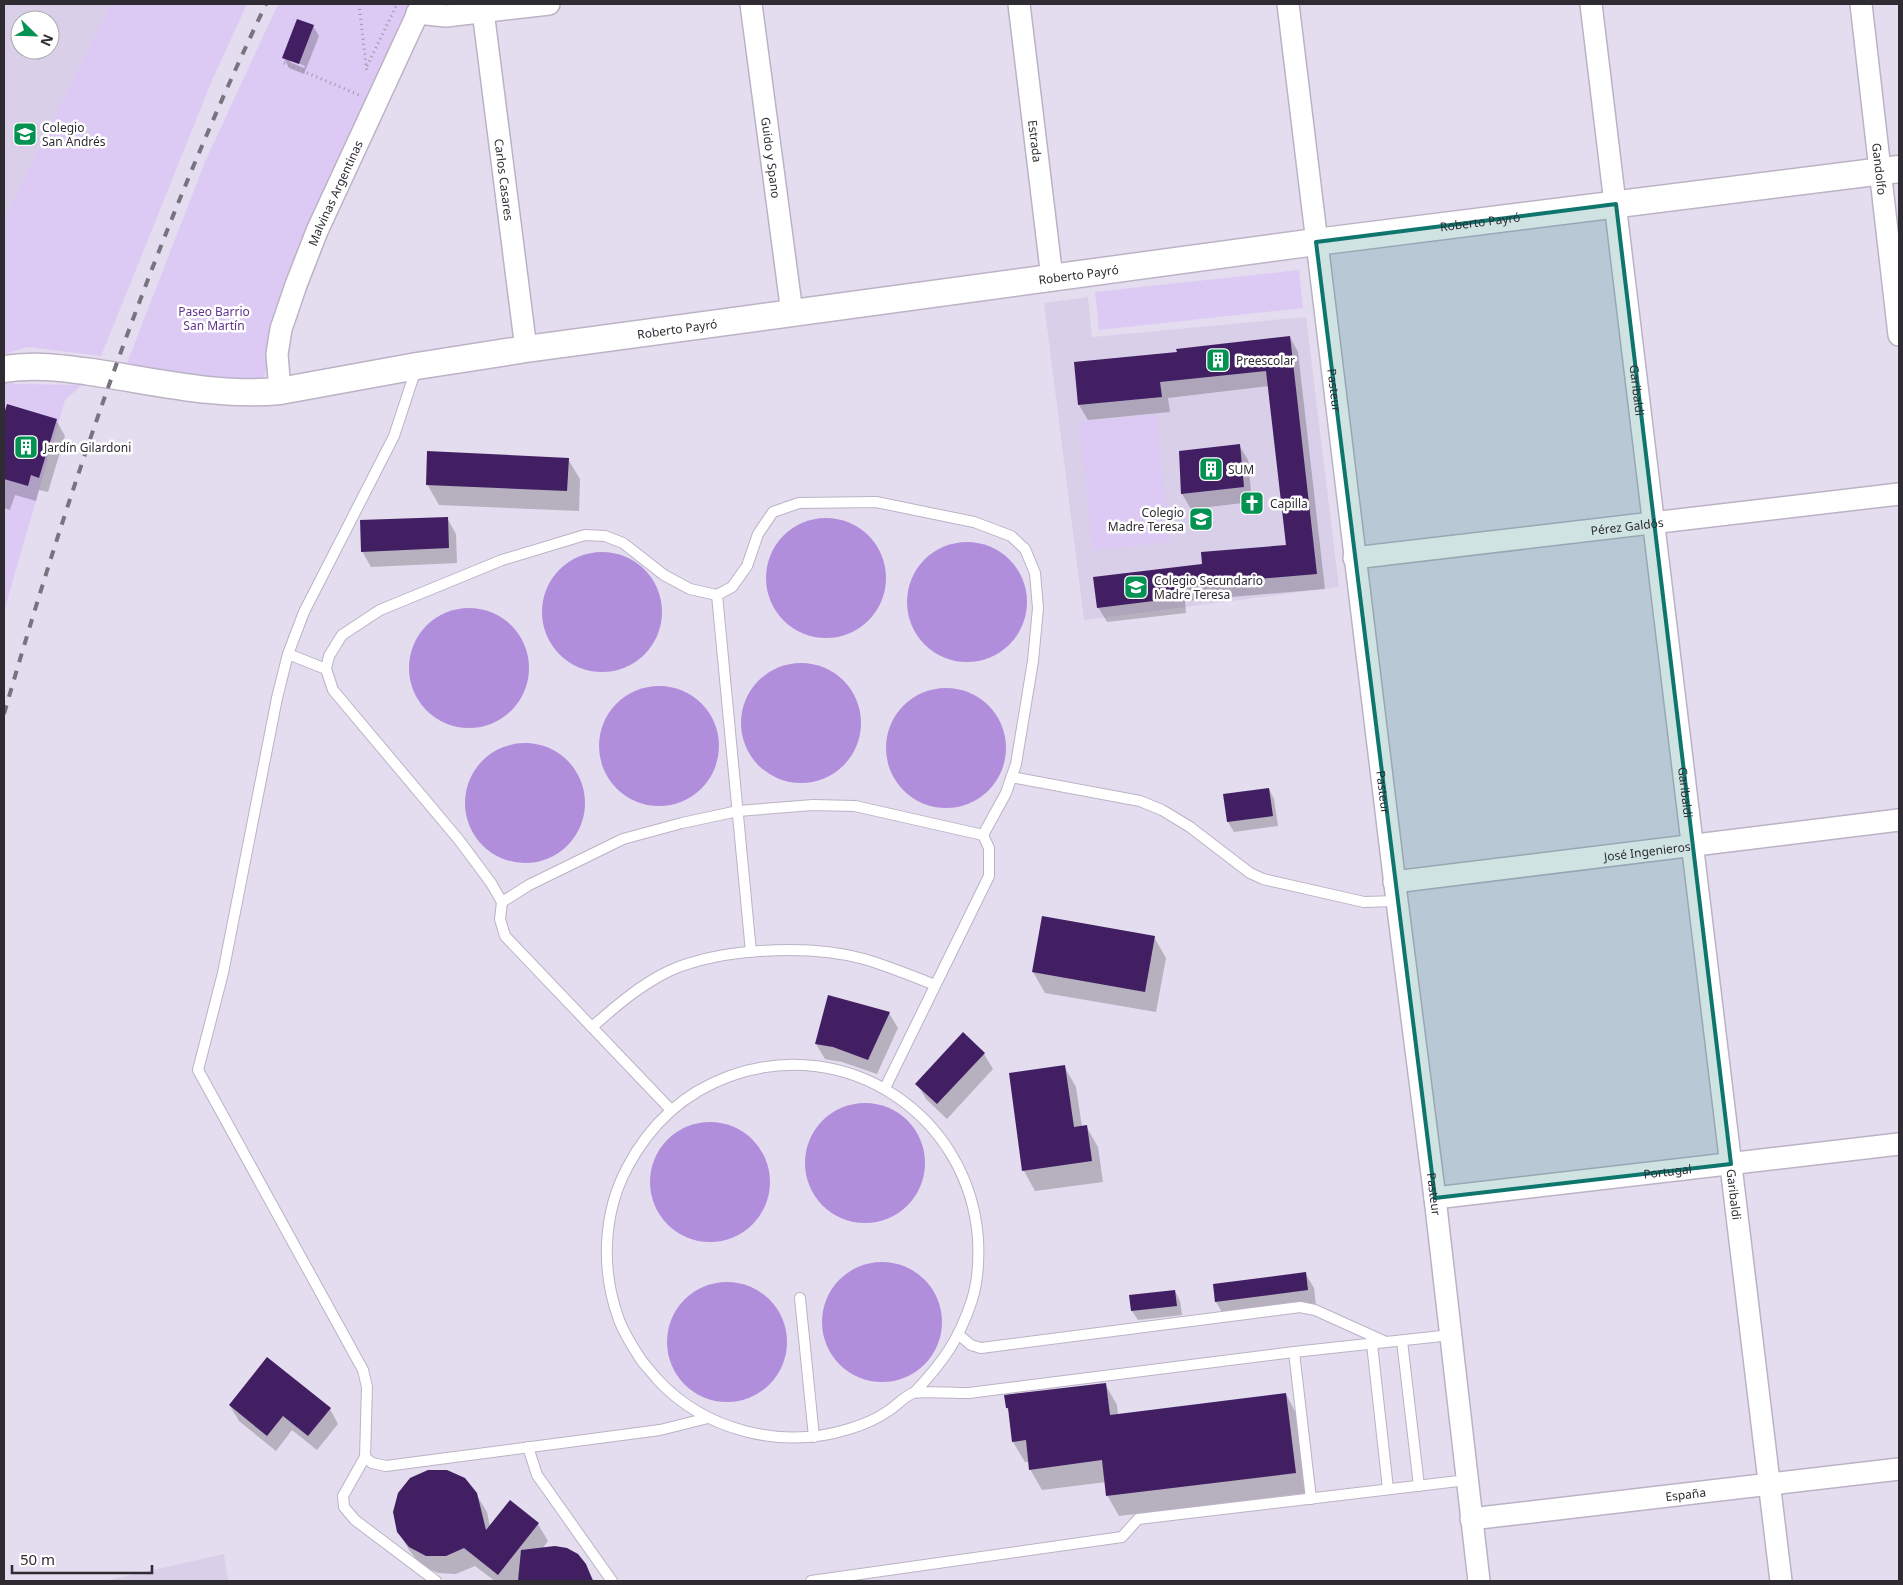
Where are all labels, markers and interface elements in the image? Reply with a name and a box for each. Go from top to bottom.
north arrow [10,10,60,60]
text: N [36,31,58,49]
street label: Guido y Spano [758,116,785,199]
place label: Colegio San Andrés [42,119,106,150]
street label: Estrada [1025,119,1046,163]
school or university icon: Colegio San Andrés [12,121,38,147]
street label: Malvinas Argentinas [304,137,367,248]
street label: Carlos Casares [491,138,518,222]
street label: Gandolfo [1869,142,1891,196]
street label: Roberto Payró [1439,208,1521,235]
street label: Roberto Payró [1037,260,1120,288]
park label: Paseo Barrio San Martín [178,303,250,334]
street label: Roberto Payró [636,315,718,342]
building icon: Preescolar [1205,347,1231,373]
place label: Preescolar [1236,352,1295,369]
street label: Garibaldi [1626,364,1649,417]
street label: Pasteur [1324,368,1346,413]
building icon: Jardín Gilardoni [13,434,39,460]
place label: Jardín Gilardoni [43,439,131,456]
building icon: SUM [1198,456,1224,482]
place label: SUM [1228,461,1254,478]
church icon: Capilla [1239,490,1265,516]
place label: Capilla [1270,495,1308,512]
place label: Colegio Madre Teresa [1108,504,1184,535]
school or university icon: Colegio Madre Teresa [1188,506,1214,532]
street label: Pérez Galdós [1590,513,1665,539]
place label: Colegio Secundario Madre Teresa [1154,572,1263,603]
school or university icon: Colegio Secundario Madre Teresa [1123,574,1149,600]
street label: Garibaldi [1674,766,1697,819]
street label: Pasteur [1373,770,1395,815]
street label: José Ingenieros [1602,837,1692,865]
street label: Portugal [1642,1160,1693,1182]
street label: Garibaldi [1723,1168,1746,1221]
street label: Pasteur [1423,1171,1445,1216]
street label: España [1664,1483,1707,1505]
scale bar [12,1542,152,1574]
text: 50 m [20,1549,55,1569]

